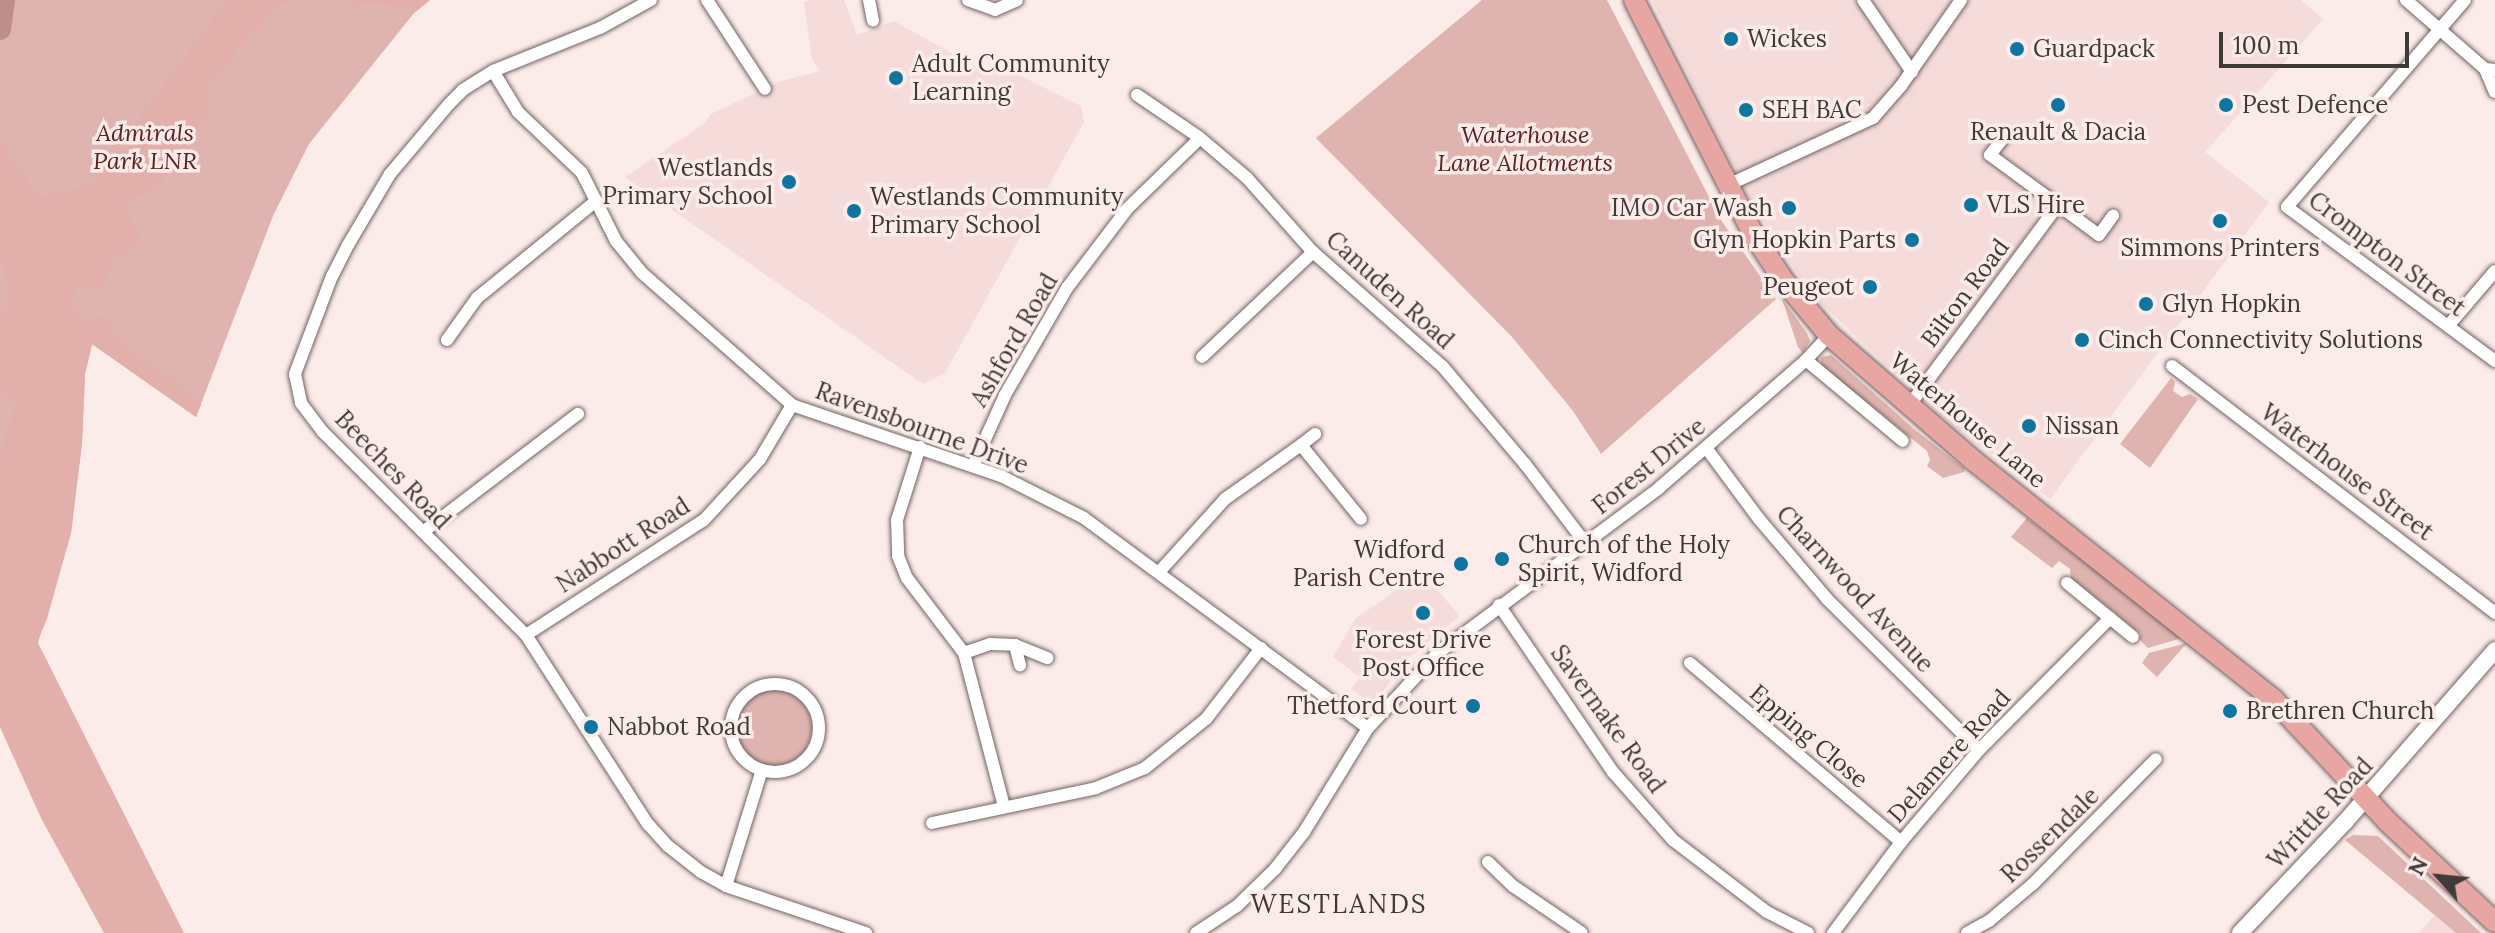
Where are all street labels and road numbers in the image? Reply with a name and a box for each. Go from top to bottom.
street label: Crompton Street [2303,186,2471,322]
street label: Canuden Road [1320,225,1460,355]
street label: Bilton Road [1915,233,2015,353]
street label: Ashford Road [964,268,1064,412]
street label: Waterhouse Lane [1884,346,2052,494]
street label: Ravensbourne Drive [812,376,1032,480]
street label: Waterhouse Street [2255,398,2439,546]
street label: Beeches Road [329,405,457,535]
street label: Forest Drive [1587,412,1711,520]
street label: Nabbott Road [551,491,695,599]
street label: Charnwood Avenue [1770,500,1940,678]
street label: Savernake Road [1545,639,1671,799]
street label: Epping Close [1744,678,1874,794]
street label: Delamere Road [1882,683,2016,829]
street label: Writtle Road [2261,752,2379,874]
street label: Rossendale [1995,781,2105,889]

